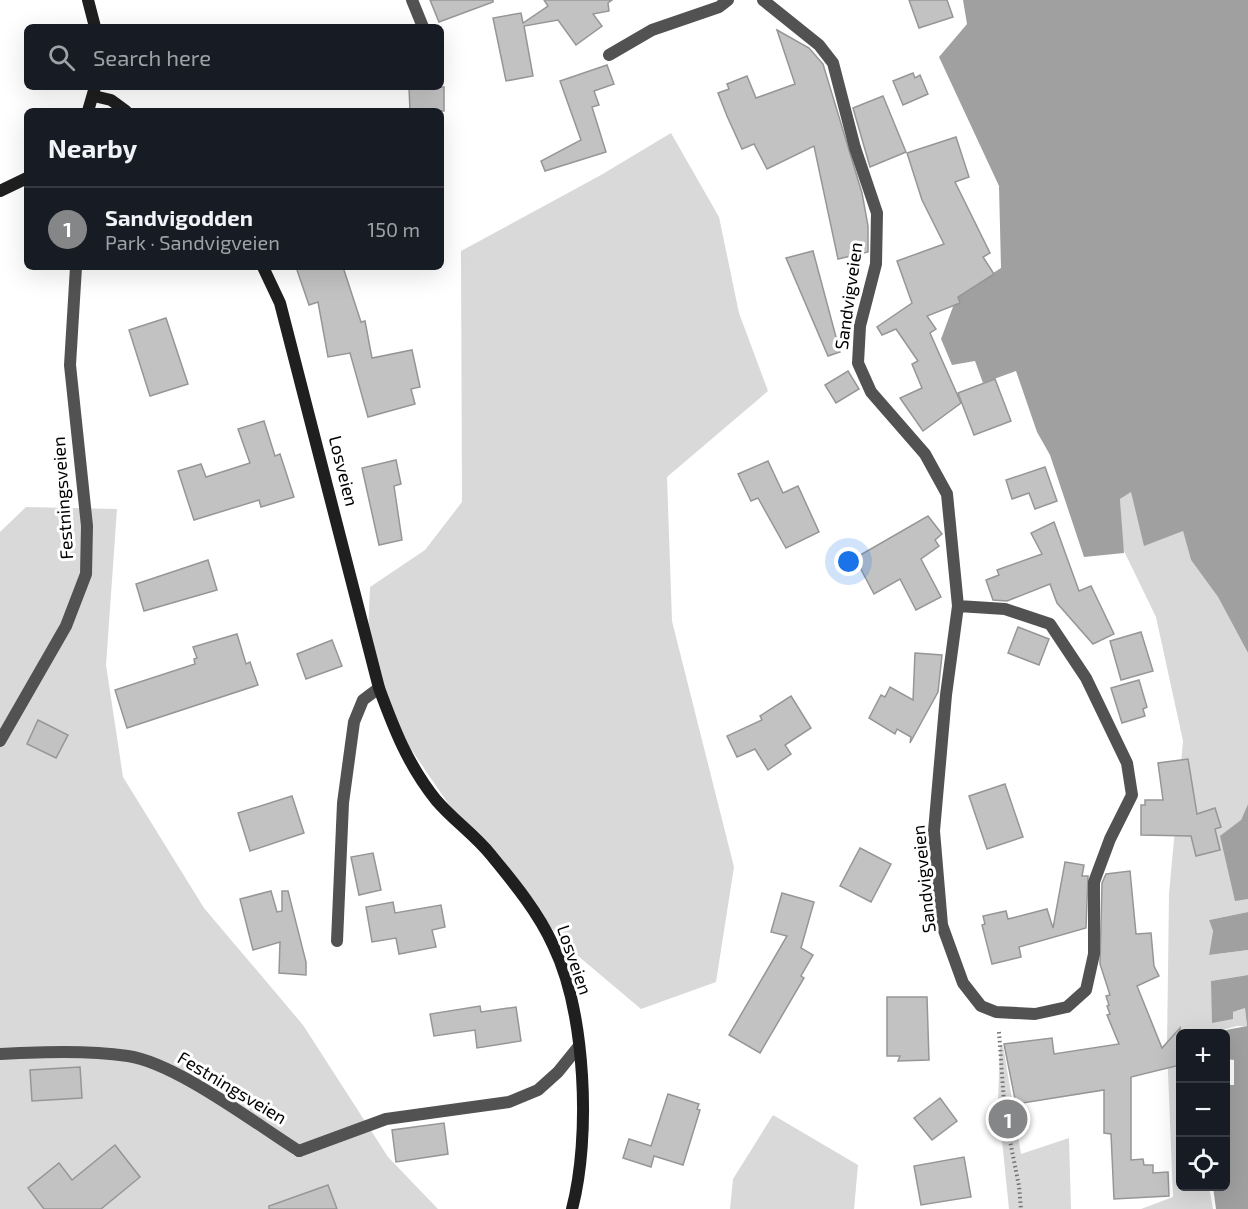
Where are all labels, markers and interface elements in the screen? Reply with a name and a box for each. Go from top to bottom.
search box [24,24,444,90]
icon: search [45,41,78,74]
text: Search here [93,44,211,70]
text: Nearby [48,132,137,163]
text: Sandvigodden [105,204,253,230]
text: 1 [63,217,72,241]
text: 150 m [367,217,420,241]
text: Park · Sandvigveien [105,230,280,254]
street label: Sandvigveien [830,241,866,351]
street label: Losveien [325,433,363,508]
street label: Festningsveien [47,436,77,560]
your location [834,547,863,576]
street label: Sandvigveien [906,824,940,934]
street label: Losveien [553,922,597,997]
map controls [1176,1029,1230,1191]
button: + [1176,1029,1230,1083]
street label: Festningsveien [174,1046,291,1128]
button: − [1176,1083,1230,1137]
pin: 1 [988,1096,1028,1142]
button: locate [1176,1137,1230,1191]

